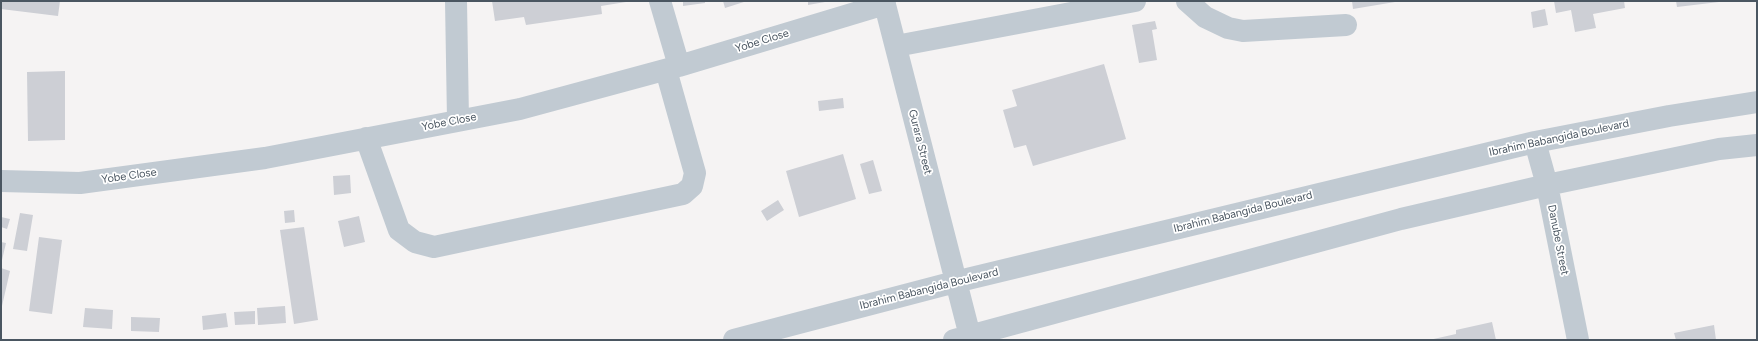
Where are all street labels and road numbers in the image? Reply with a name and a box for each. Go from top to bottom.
street label: Yobe Close [734,27,790,55]
street label: Gurara Street [906,108,934,176]
street label: Yobe Close [421,110,477,134]
street label: Ibrahim Babangida Boulevard [1488,117,1630,159]
street label: Yobe Close [101,166,157,186]
street label: Ibrahim Babangida Boulevard [1172,188,1314,236]
street label: Danube Street [1545,204,1571,276]
street label: Ibrahim Babangida Boulevard [858,265,1000,313]

